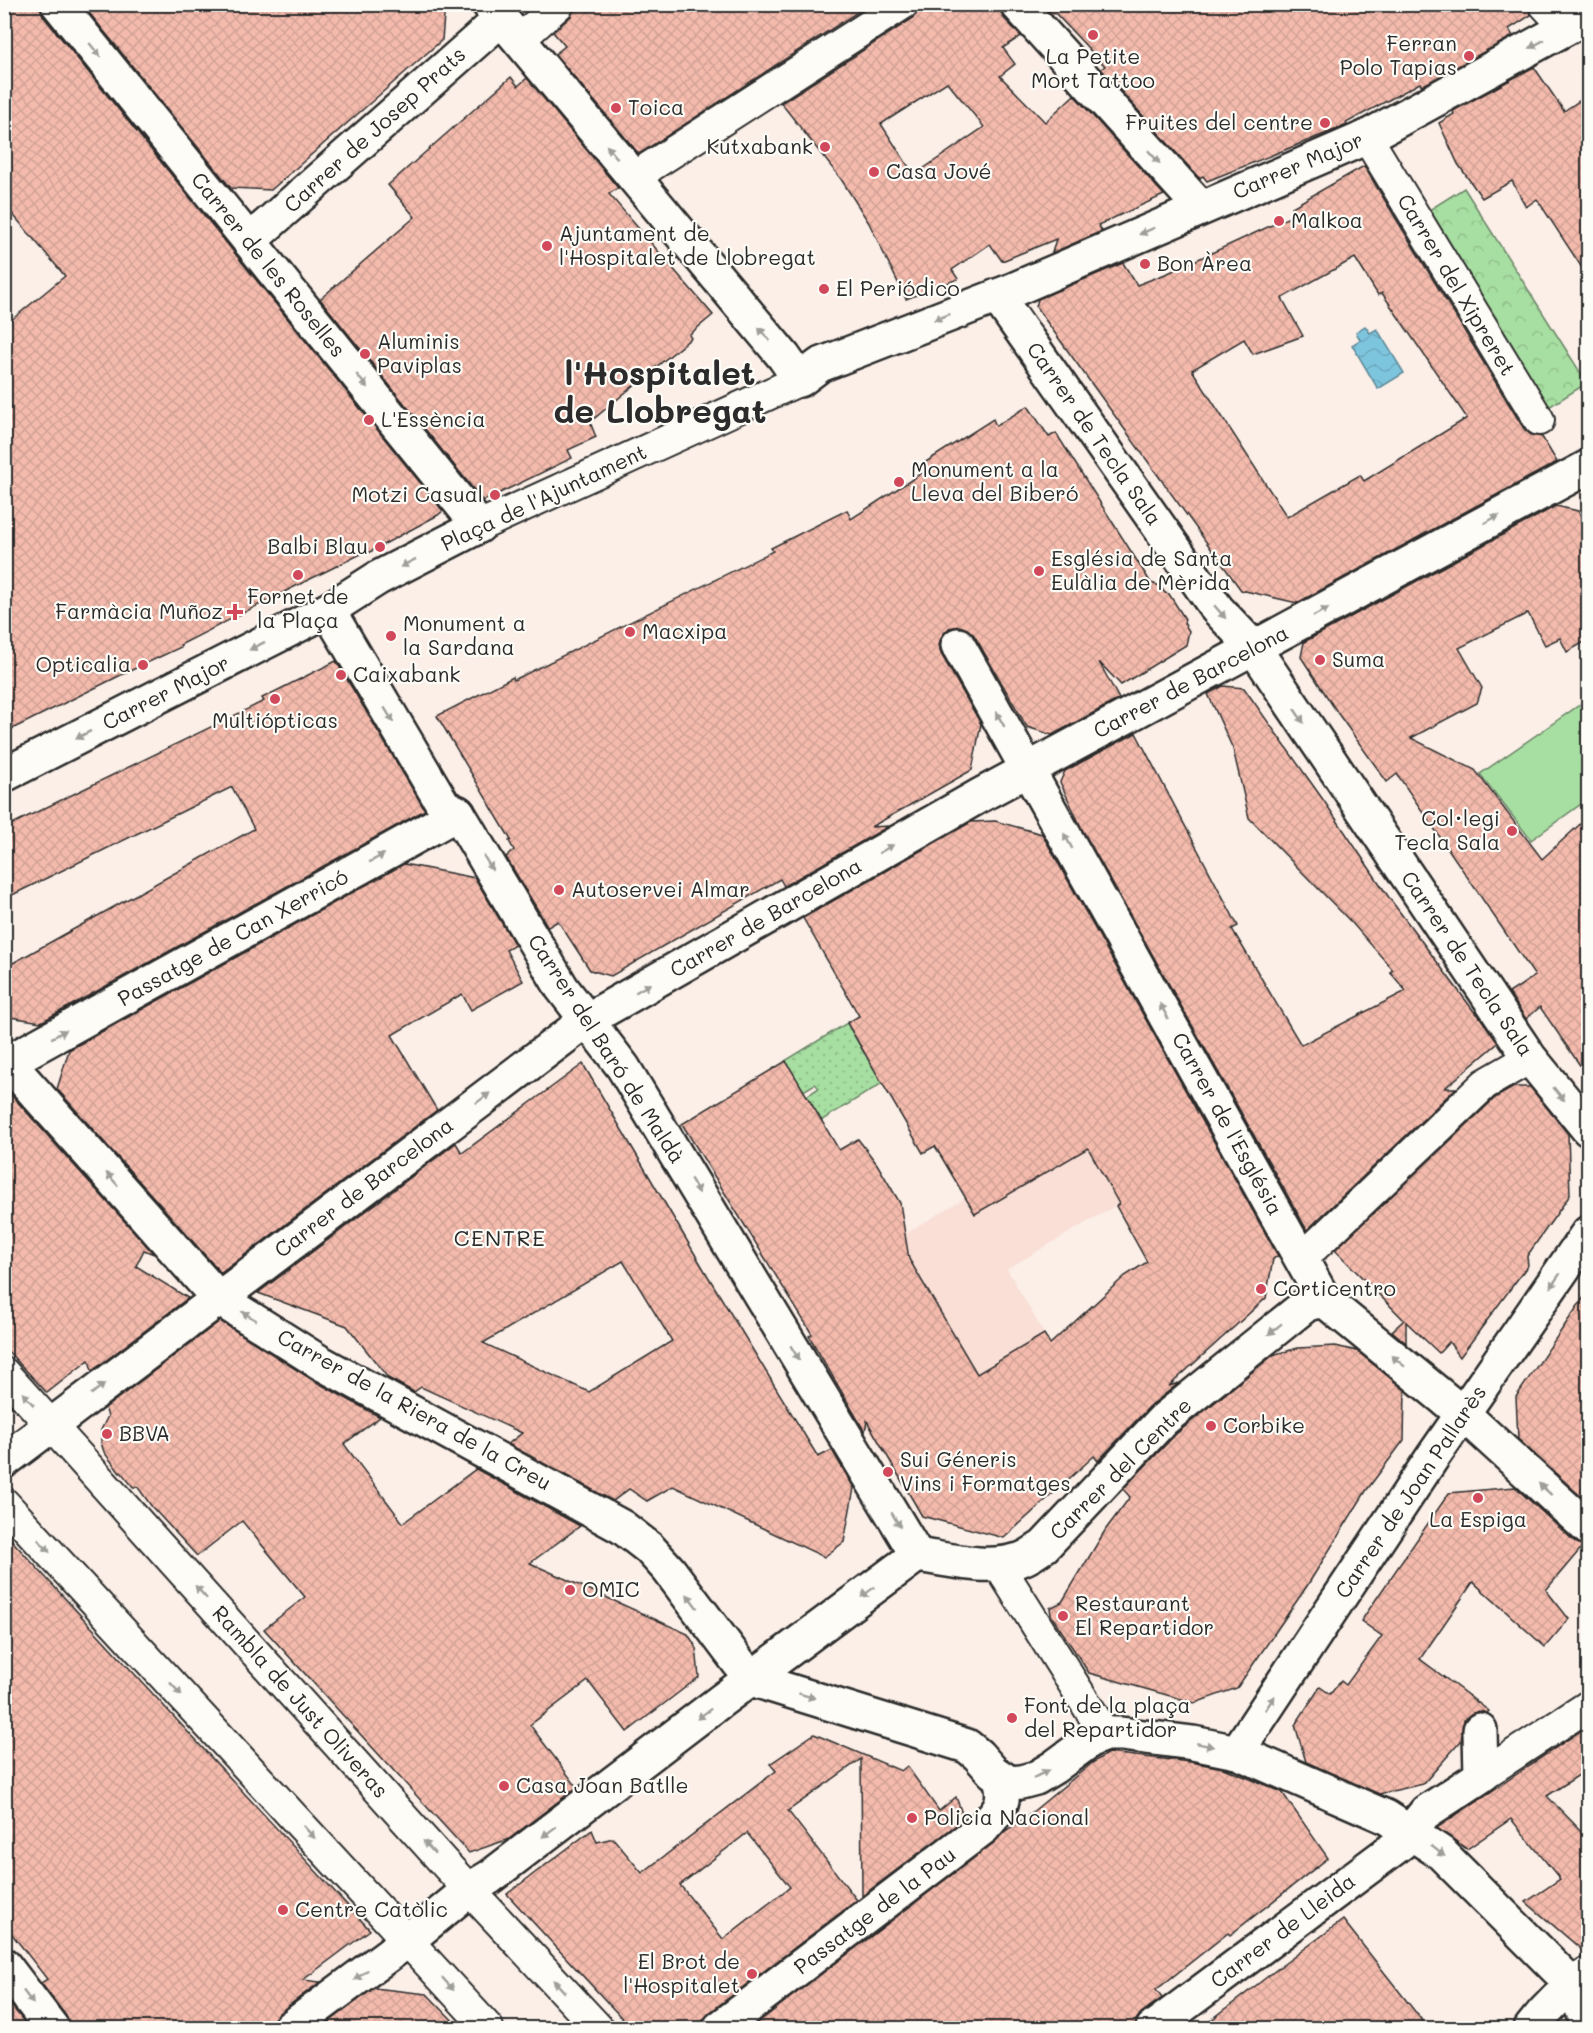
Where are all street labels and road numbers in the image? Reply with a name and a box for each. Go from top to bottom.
street label: Carrer de Josep Prats [278,40,470,218]
street label: Carrer Major [1228,125,1367,204]
street label: Carrer de les Roselles [186,166,352,362]
street label: Carrer del Xipreret [1392,188,1522,380]
street label: Carrer de Tecla Sala [1022,336,1169,530]
street label: Plaça de l'Ajuntament [436,437,651,556]
street label: Carrer de Barcelona [1088,618,1292,744]
street label: Carrer Major [97,648,234,735]
street label: Carrer de Barcelona [665,851,866,983]
street label: Passatge de Can Xerricó [112,862,352,1011]
street label: Carrer de Tecla Sala [1396,865,1540,1061]
street label: Carrer del Baró de Maldà [523,928,692,1168]
street label: Carrer de l'Església [1167,1027,1290,1220]
street label: Carrer de Barcelona [268,1111,458,1263]
street label: Carrer de la Riera de la Creu [273,1322,556,1495]
street label: Carrer de Joan Pallarès [1328,1379,1491,1603]
street label: Carrer del Centre [1043,1391,1197,1545]
street label: Rambla de Just Oliveras [207,1599,395,1803]
street label: Passatge de la Pau [788,1840,961,1980]
street label: Carrer de Lleida [1204,1866,1360,1993]

